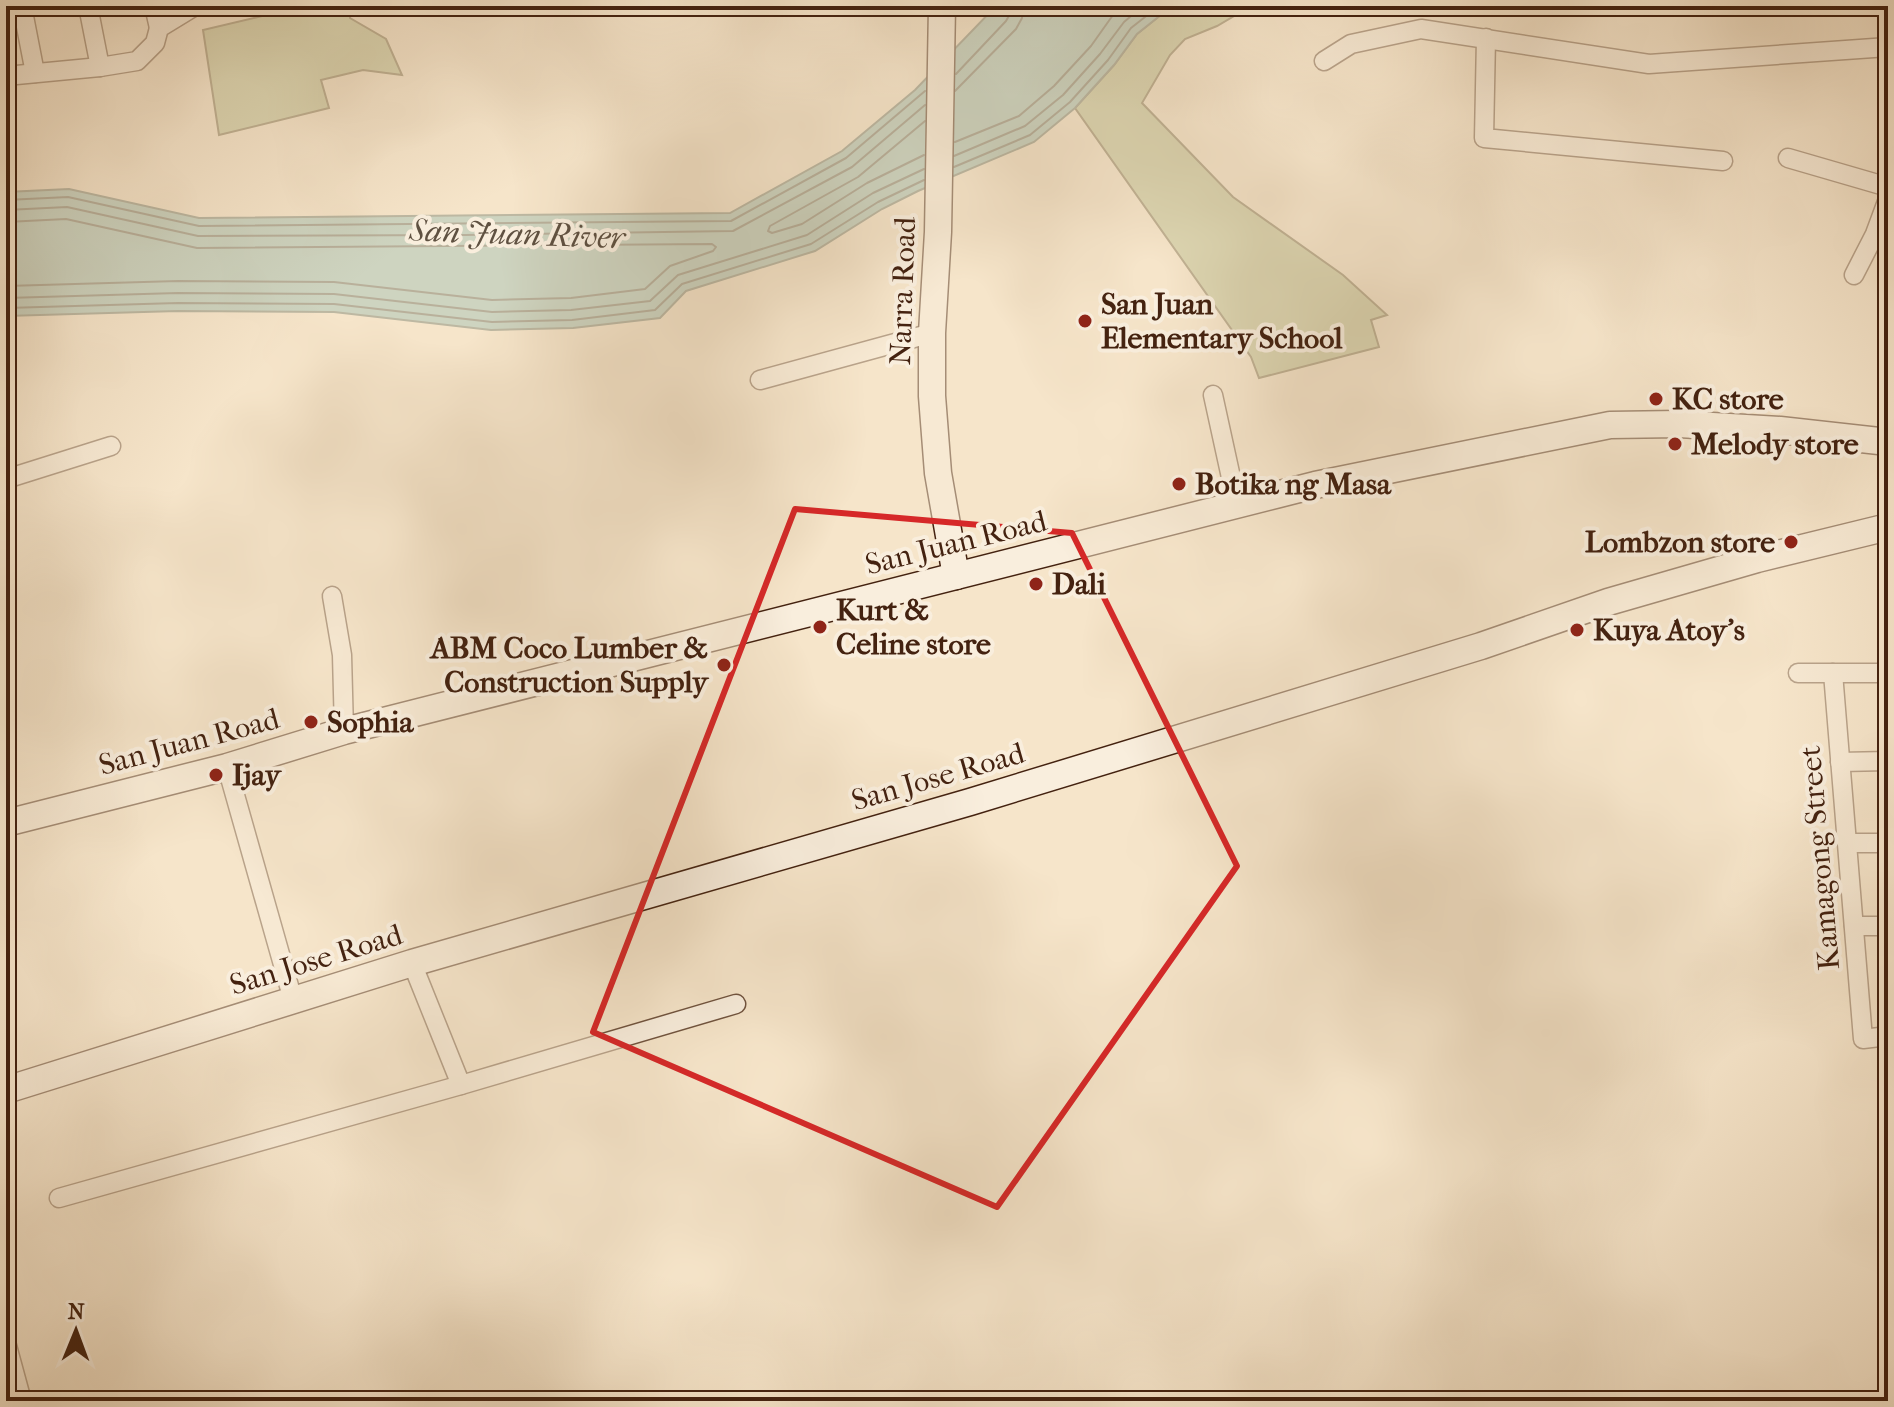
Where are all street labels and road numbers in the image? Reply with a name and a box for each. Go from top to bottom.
street label: Narra Road [883,215,923,366]
street label: San Juan Road [862,503,1051,582]
street label: San Juan Road [95,701,284,783]
street label: San Jose Road [848,735,1029,818]
street label: Kamagong Street [1793,744,1847,972]
street label: San Jose Road [226,917,407,1003]

